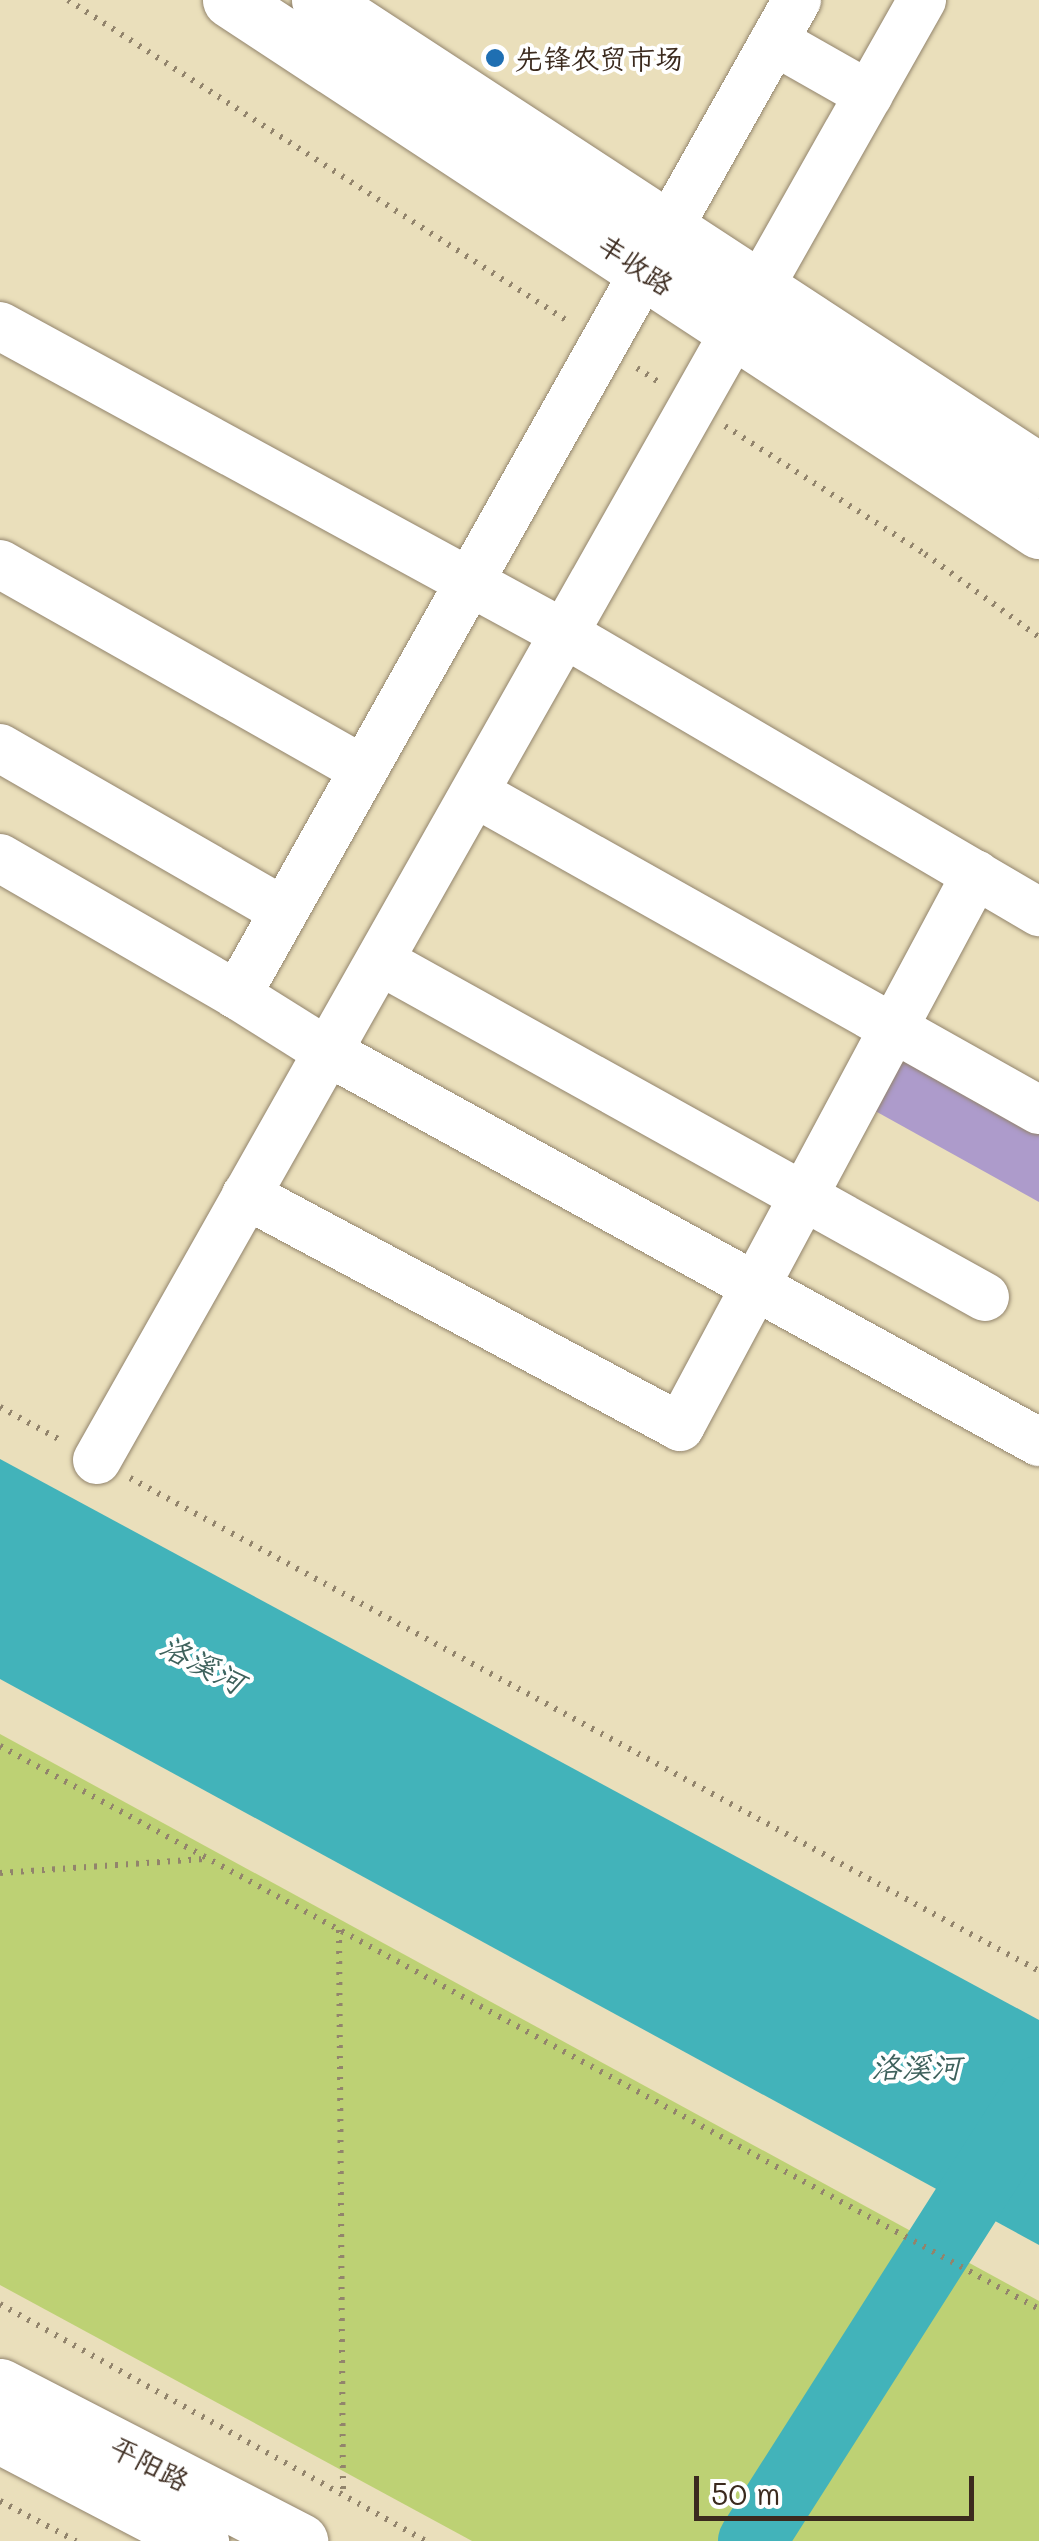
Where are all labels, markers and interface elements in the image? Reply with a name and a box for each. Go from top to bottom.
place label: 先锋农贸市场 [515,41,683,75]
marker: 先锋农贸市场 [484,47,506,69]
street label: 丰收路 [592,227,680,301]
water label: 洛溪河 [155,1626,251,1700]
water label: 洛溪河 [871,2048,961,2084]
street label: 平阳路 [105,2429,195,2497]
scale bar [699,2456,979,2518]
text: 50 m [711,2473,781,2513]

